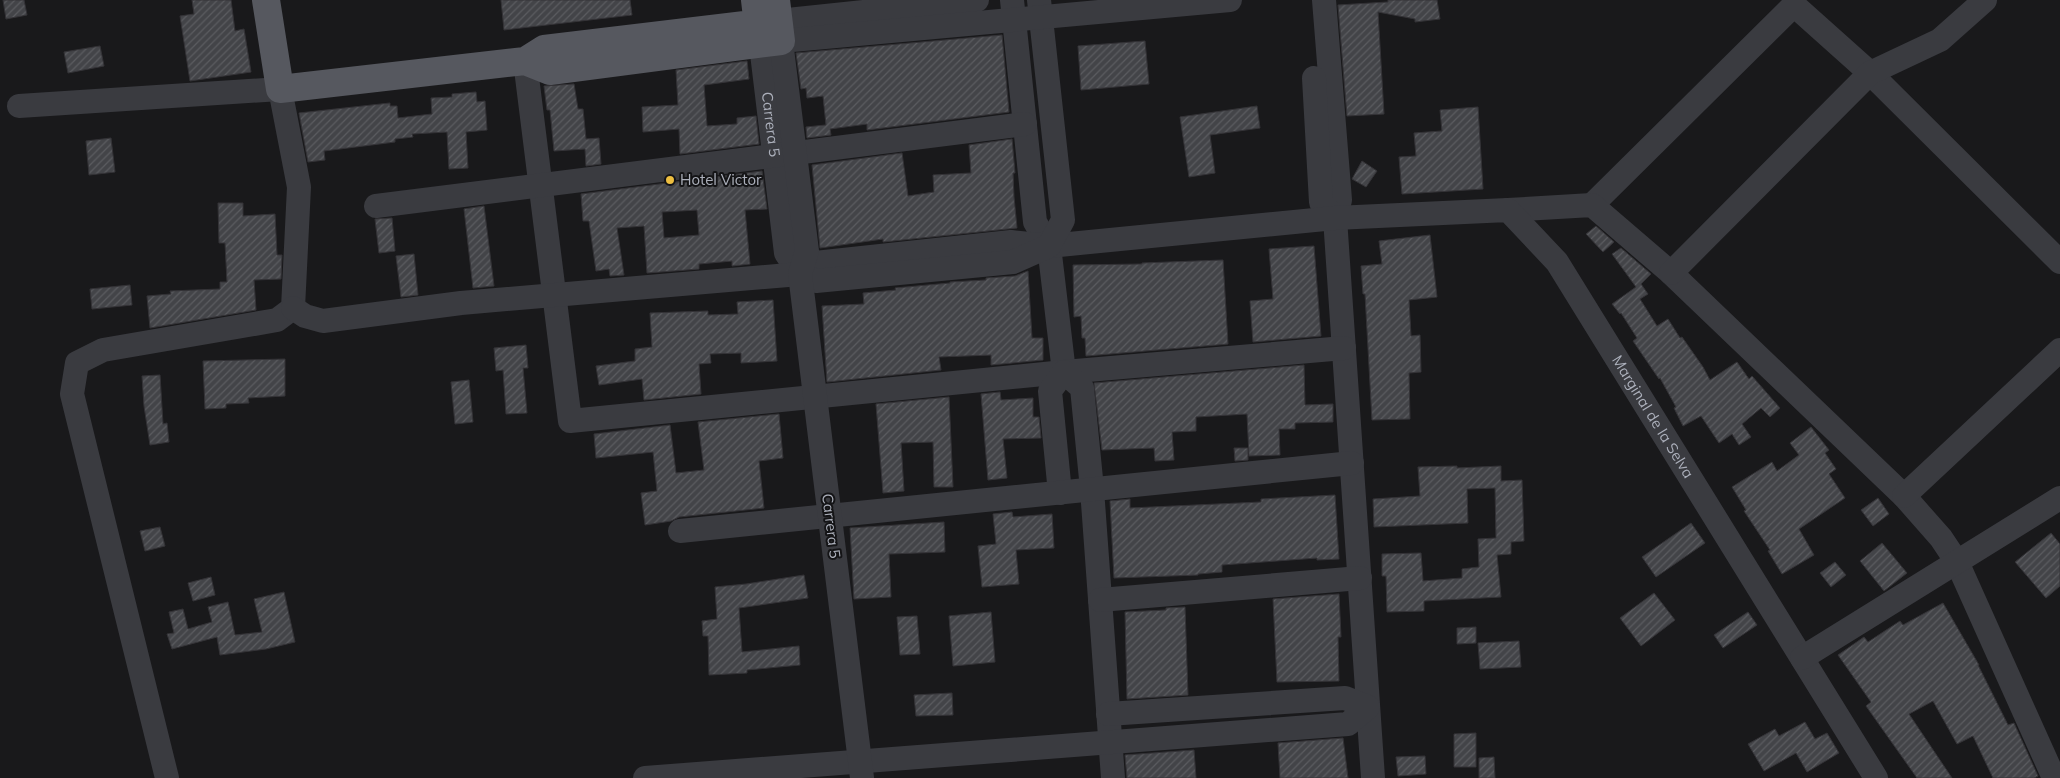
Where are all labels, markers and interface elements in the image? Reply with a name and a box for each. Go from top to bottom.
street label: Carrera 5 [758,91,784,158]
place label: Hotel Victor [680,170,762,189]
marker: Hotel Victor [664,174,676,186]
street label: Marginal de la Selva [1608,352,1698,481]
street label: Carrera 5 [818,492,845,559]

